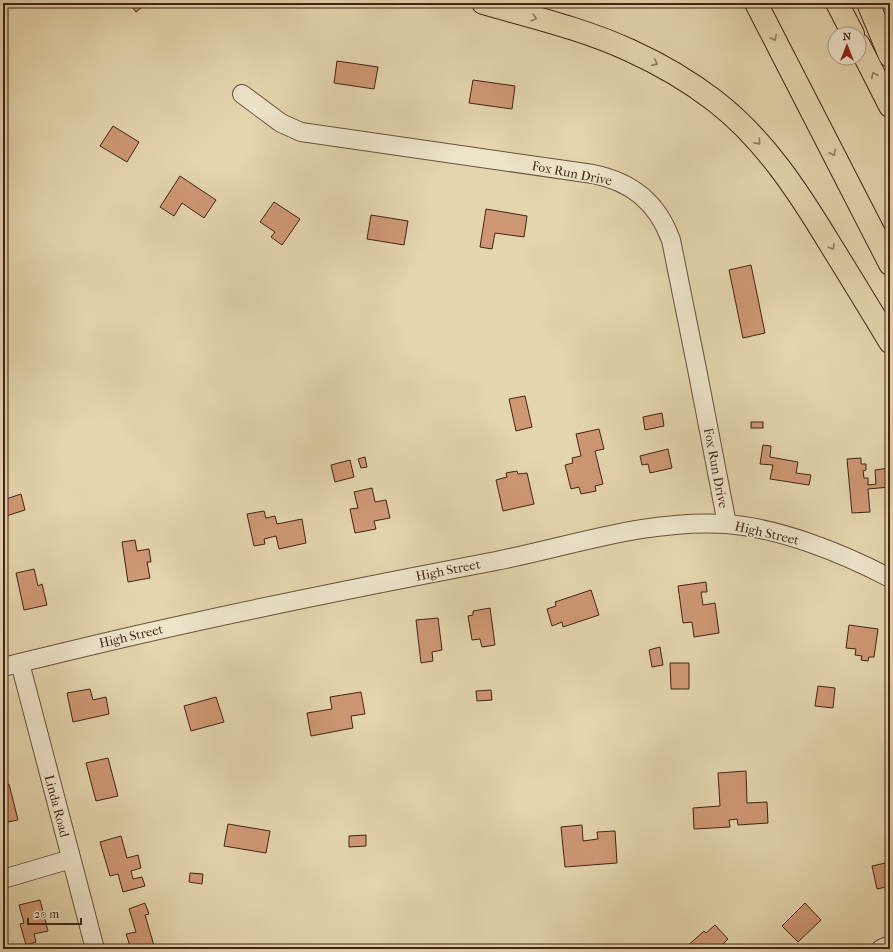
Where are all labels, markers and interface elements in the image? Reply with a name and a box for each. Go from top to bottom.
one-way arrow [530,13,537,21]
north arrow [827,26,867,66]
text: N [843,30,852,43]
one-way arrow [769,33,776,41]
one-way arrow [651,58,659,65]
one-way arrow [872,72,879,80]
one-way arrow [753,137,760,144]
one-way arrow [828,149,836,157]
street label: Fox Run Drive [531,158,614,188]
one-way arrow [828,243,835,250]
street label: Fox Run Drive [701,427,731,510]
street label: High Street [733,518,801,548]
street label: High Street [414,556,482,584]
street label: High Street [97,621,165,651]
street label: Linda Road [41,773,73,840]
scale bar [28,900,81,926]
text: 20 m [34,907,59,921]

